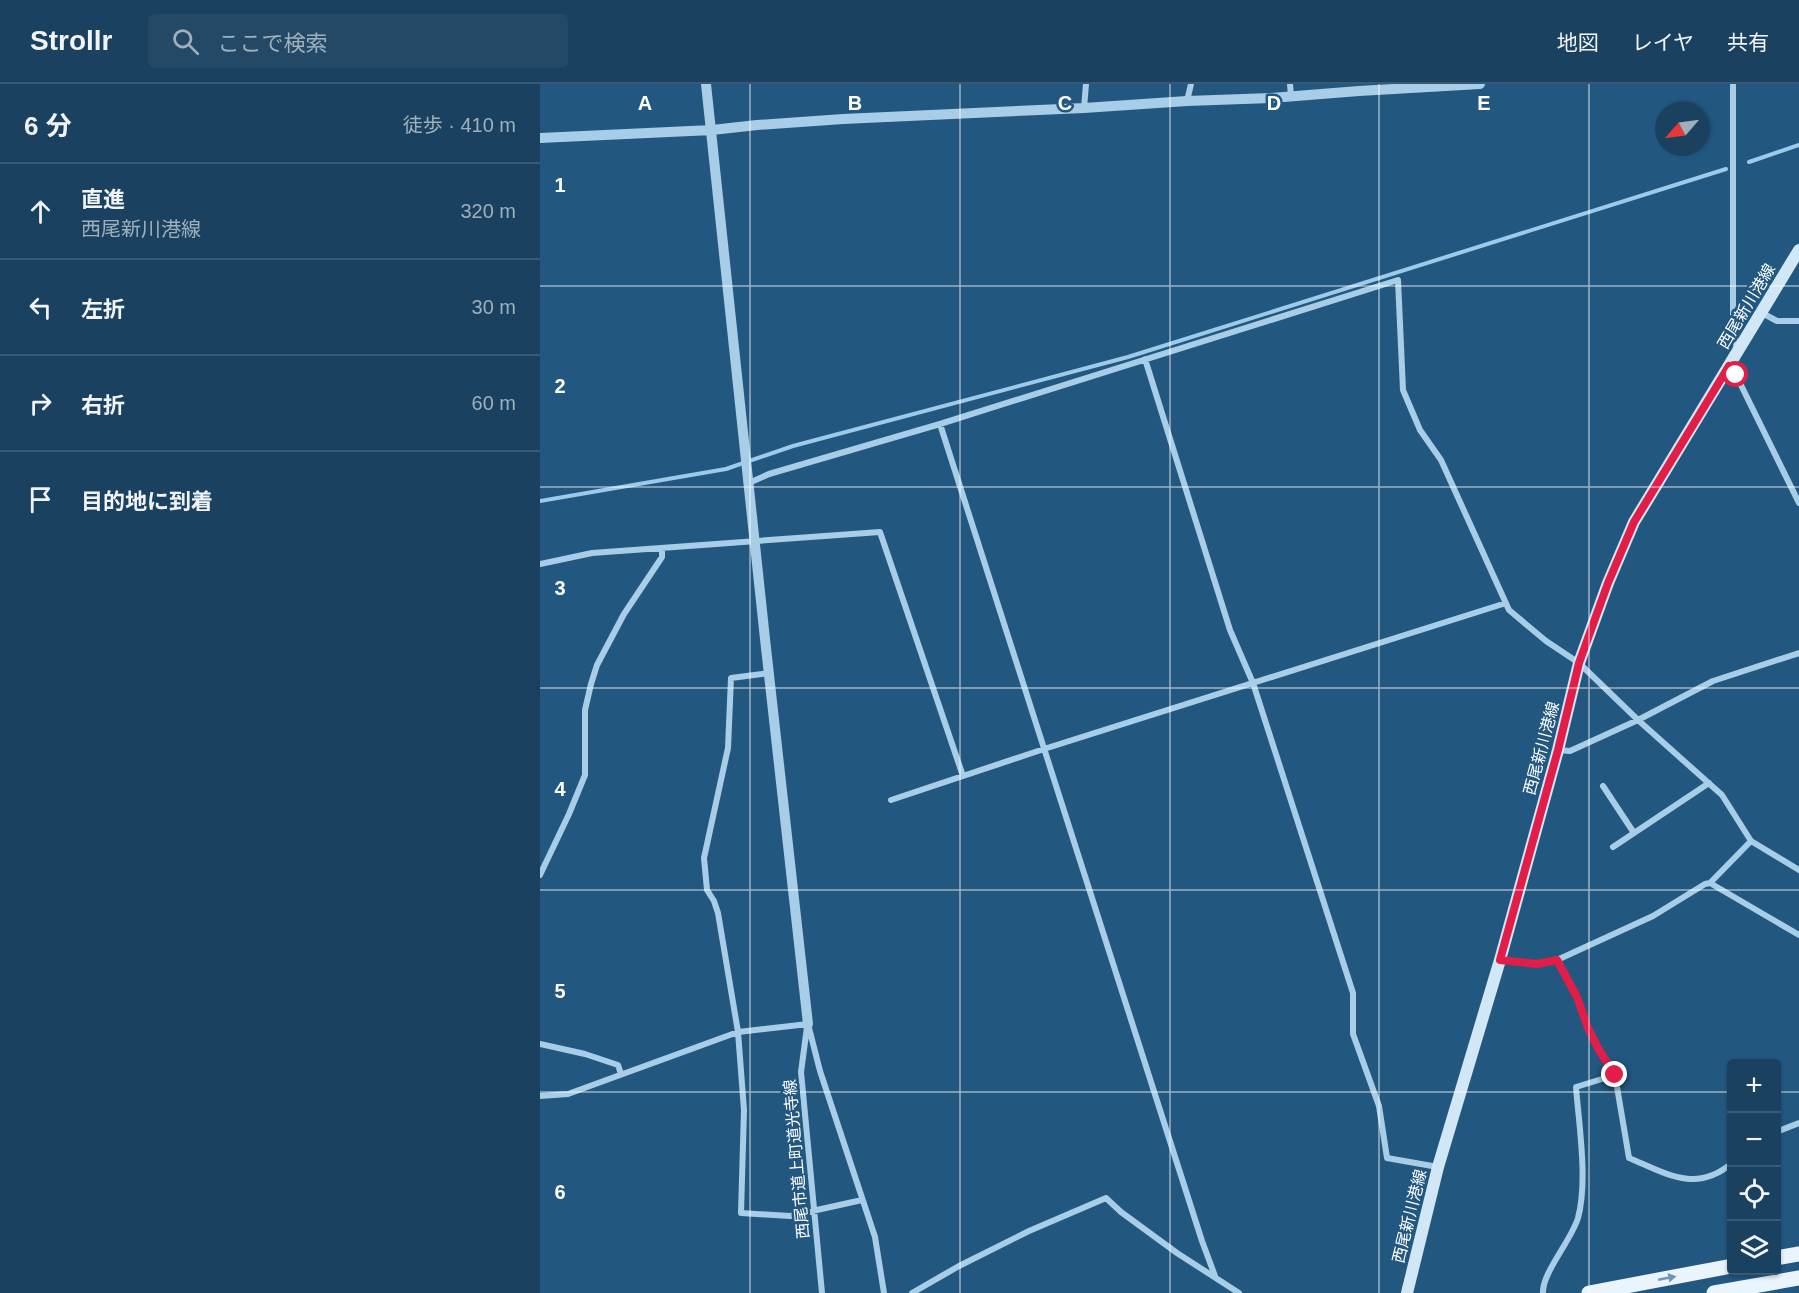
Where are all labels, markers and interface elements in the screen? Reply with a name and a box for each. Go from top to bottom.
search box [148,14,568,68]
text: Strollr [30,25,112,56]
icon: search [169,25,202,58]
text: ここで検索 [217,31,327,56]
text: 地図 [1557,31,1599,54]
text: レイヤ [1632,31,1694,54]
text: 共有 [1727,31,1769,54]
text: A [638,92,652,114]
text: B [848,92,862,114]
text: C [1058,92,1072,114]
text: D [1267,92,1281,114]
text: E [1477,92,1491,114]
north arrow [1655,102,1709,156]
text: 6 分 [24,111,72,141]
text: 徒歩 · 410 m [403,114,516,136]
text: 1 [554,174,566,196]
text: 直進 [81,187,125,212]
icon: ahead [24,195,57,228]
text: 320 m [460,200,516,222]
text: 西尾新川港線 [81,218,201,240]
street label: 西尾新川港線 [1714,261,1778,352]
icon: left [24,291,57,324]
text: 30 m [472,296,516,318]
text: 左折 [81,297,125,322]
route start [1722,361,1748,387]
text: 2 [554,375,566,397]
icon: right [24,387,57,420]
text: 60 m [472,392,516,414]
text: 右折 [81,393,125,418]
icon: arrive [24,483,57,516]
text: 目的地に到着 [81,489,213,514]
text: 3 [554,577,566,599]
street label: 西尾新川港線 [1521,700,1562,797]
text: 4 [554,778,566,800]
text: 5 [554,980,566,1002]
map controls [1727,1059,1781,1275]
button: + [1727,1059,1781,1113]
route end [1601,1061,1627,1087]
street label: 西尾市道上町道光寺線 [781,1079,812,1239]
button: − [1727,1113,1781,1167]
street label: 西尾新川港線 [1390,1167,1429,1265]
button: locate [1727,1167,1781,1221]
text: 6 [554,1181,566,1203]
button: layers [1727,1221,1781,1275]
one-way arrow [1657,1274,1676,1283]

